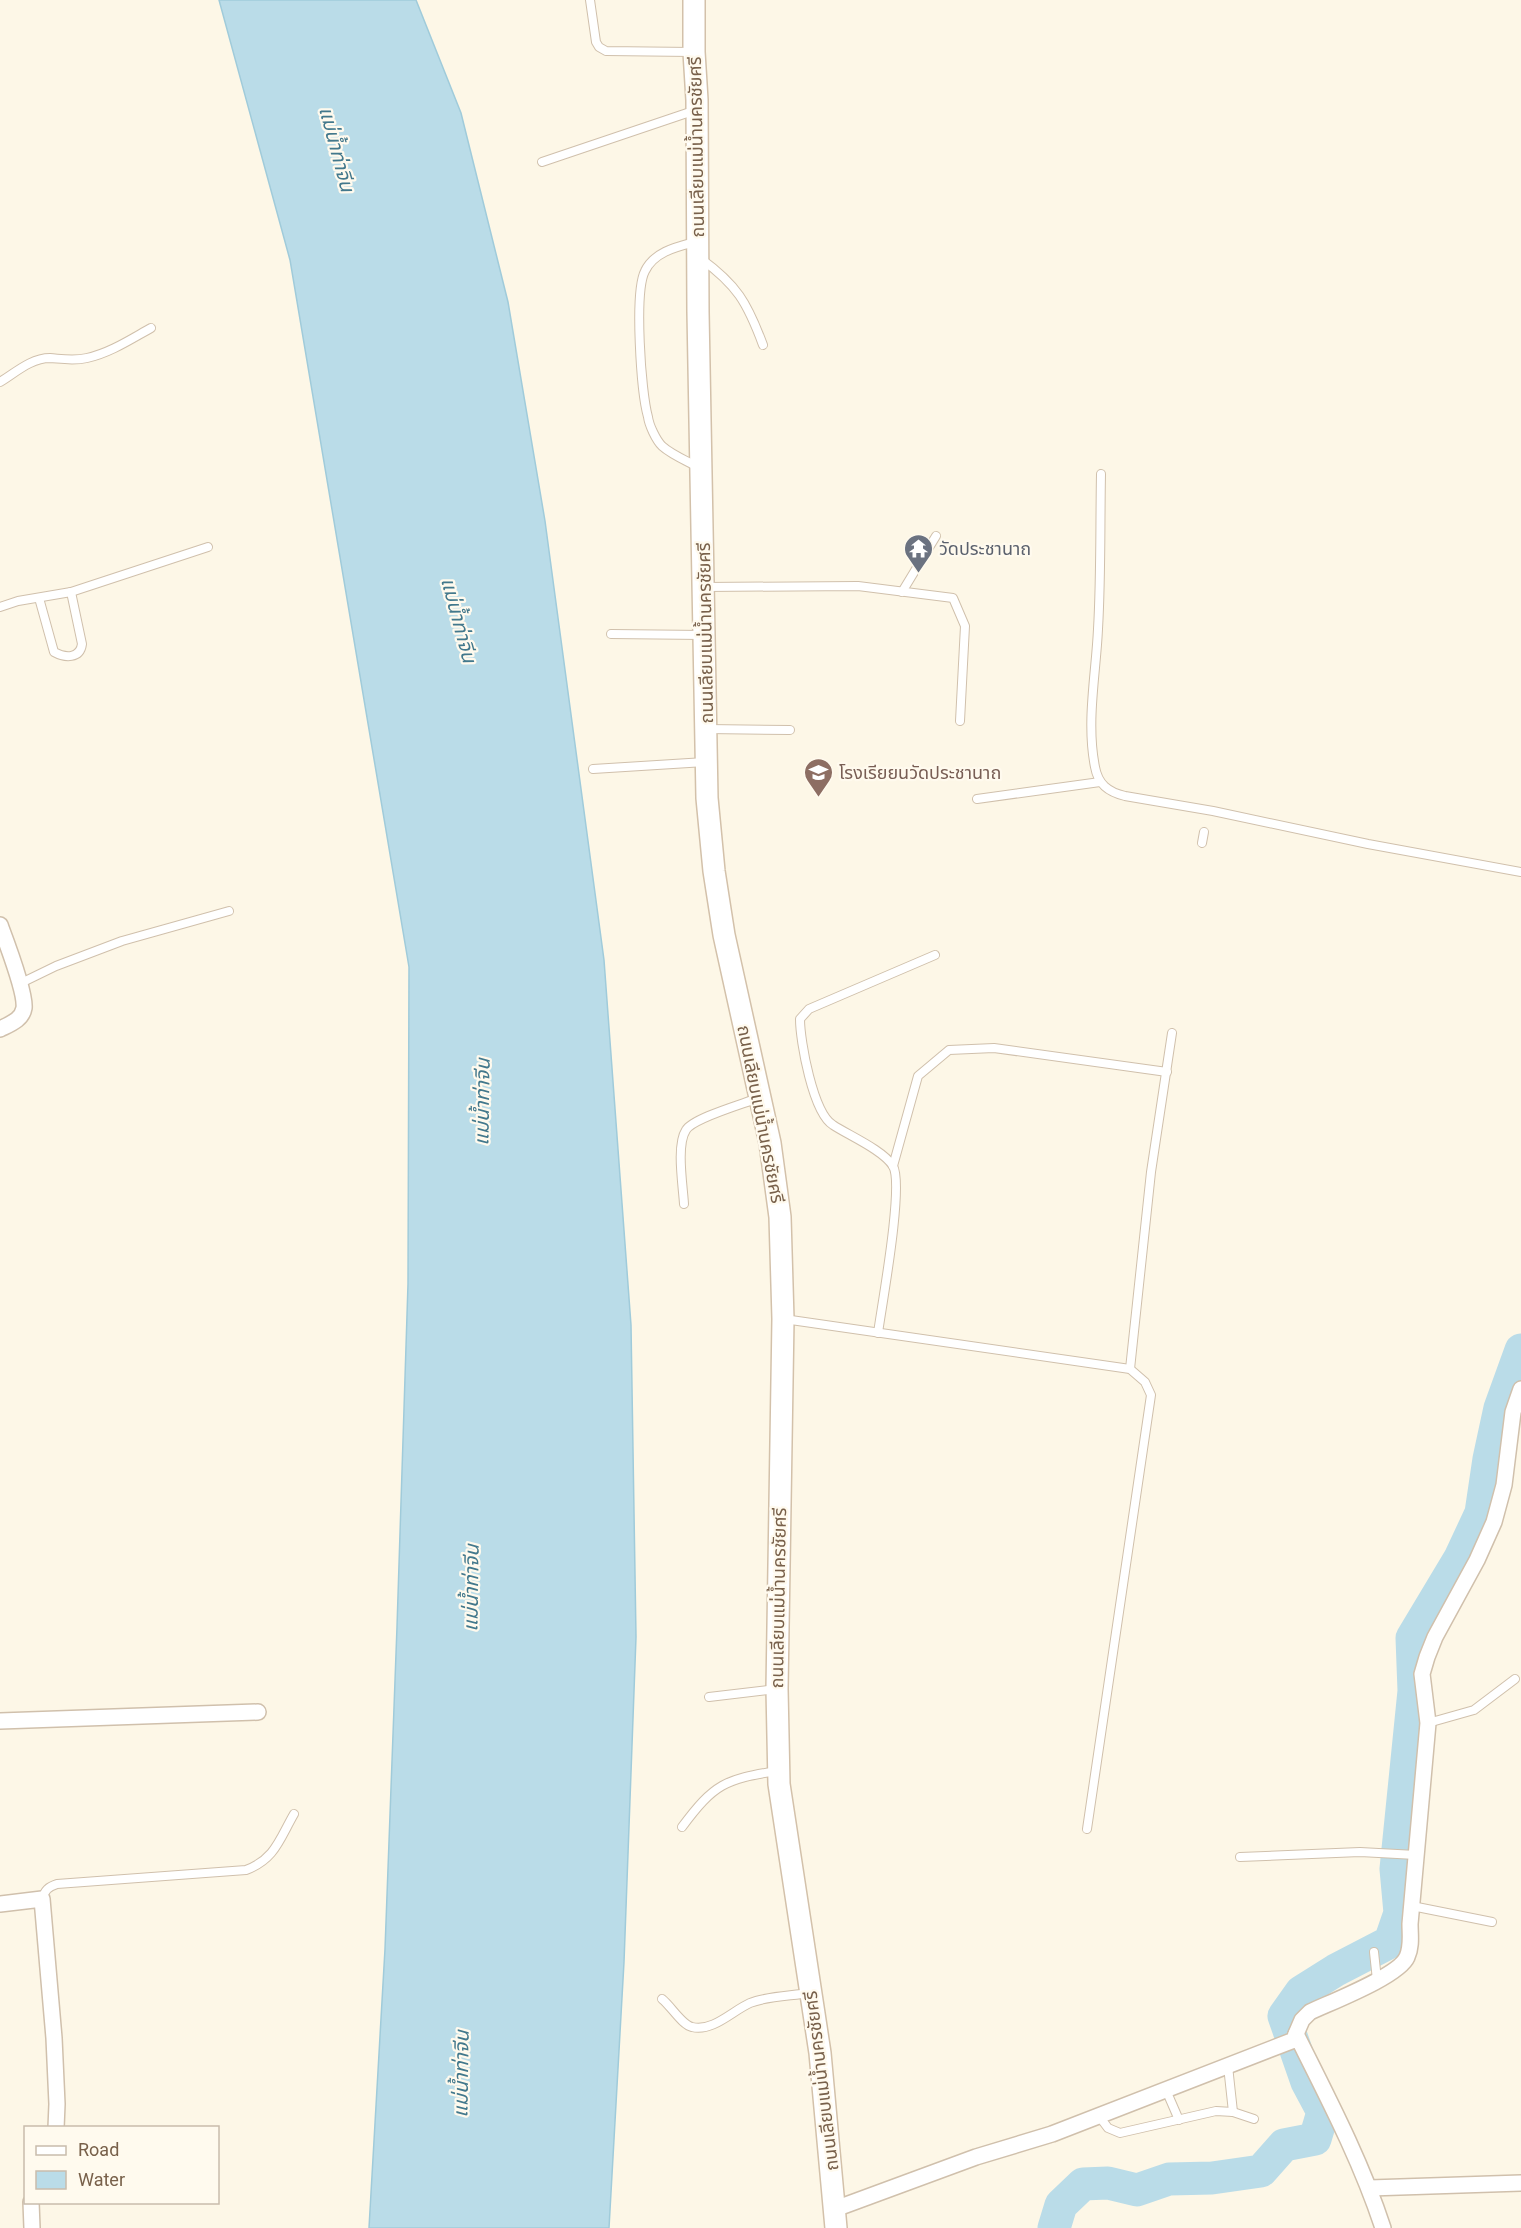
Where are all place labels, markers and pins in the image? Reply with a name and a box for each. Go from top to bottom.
temple icon: วัดประชานาถ [902,532,934,574]
place label: วัดประชานาถ [939,538,1031,559]
school or university icon: โรงเรียยนวัดประชานาถ [802,756,834,798]
place label: โรงเรียยนวัดประชานาถ [839,762,1001,783]

